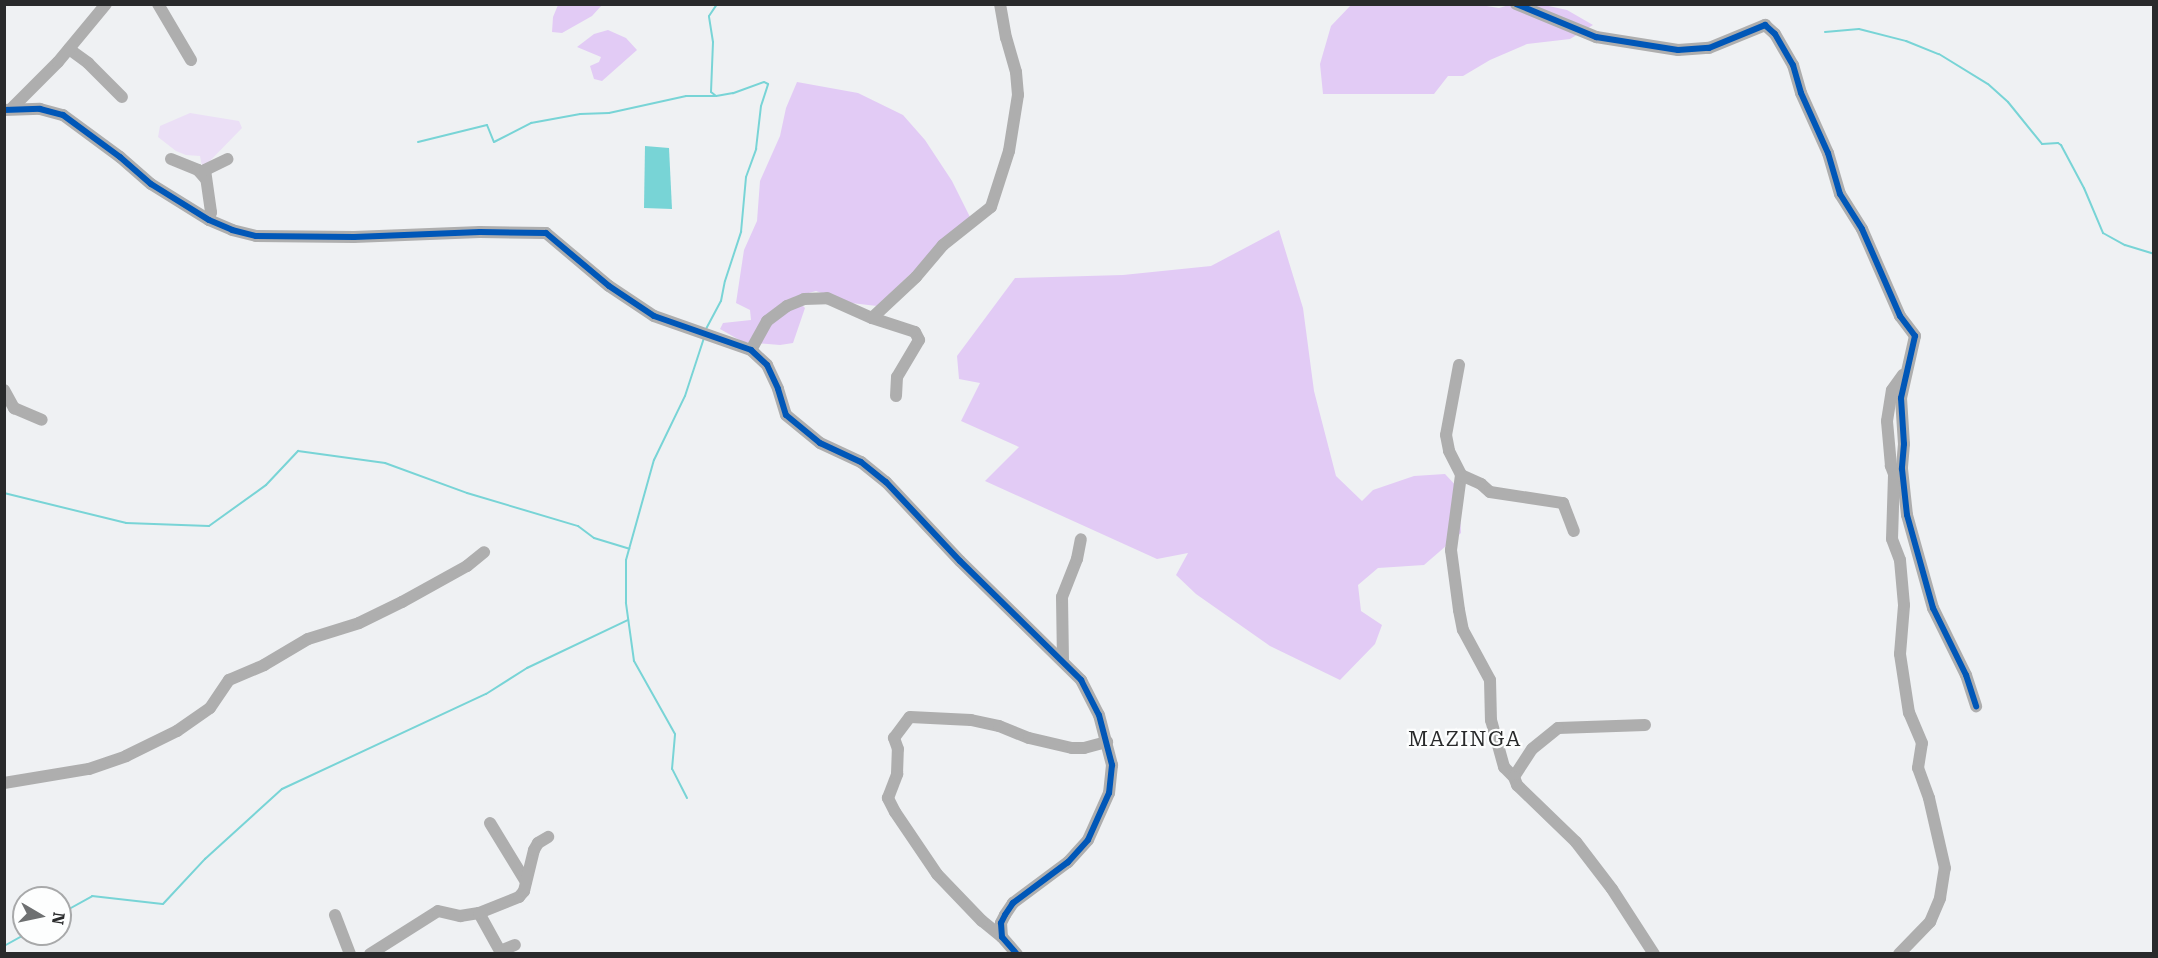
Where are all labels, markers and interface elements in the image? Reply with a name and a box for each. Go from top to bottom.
district label: MAZINGA [1408,726,1522,752]
north arrow [12,886,72,946]
text: N [48,911,69,926]

